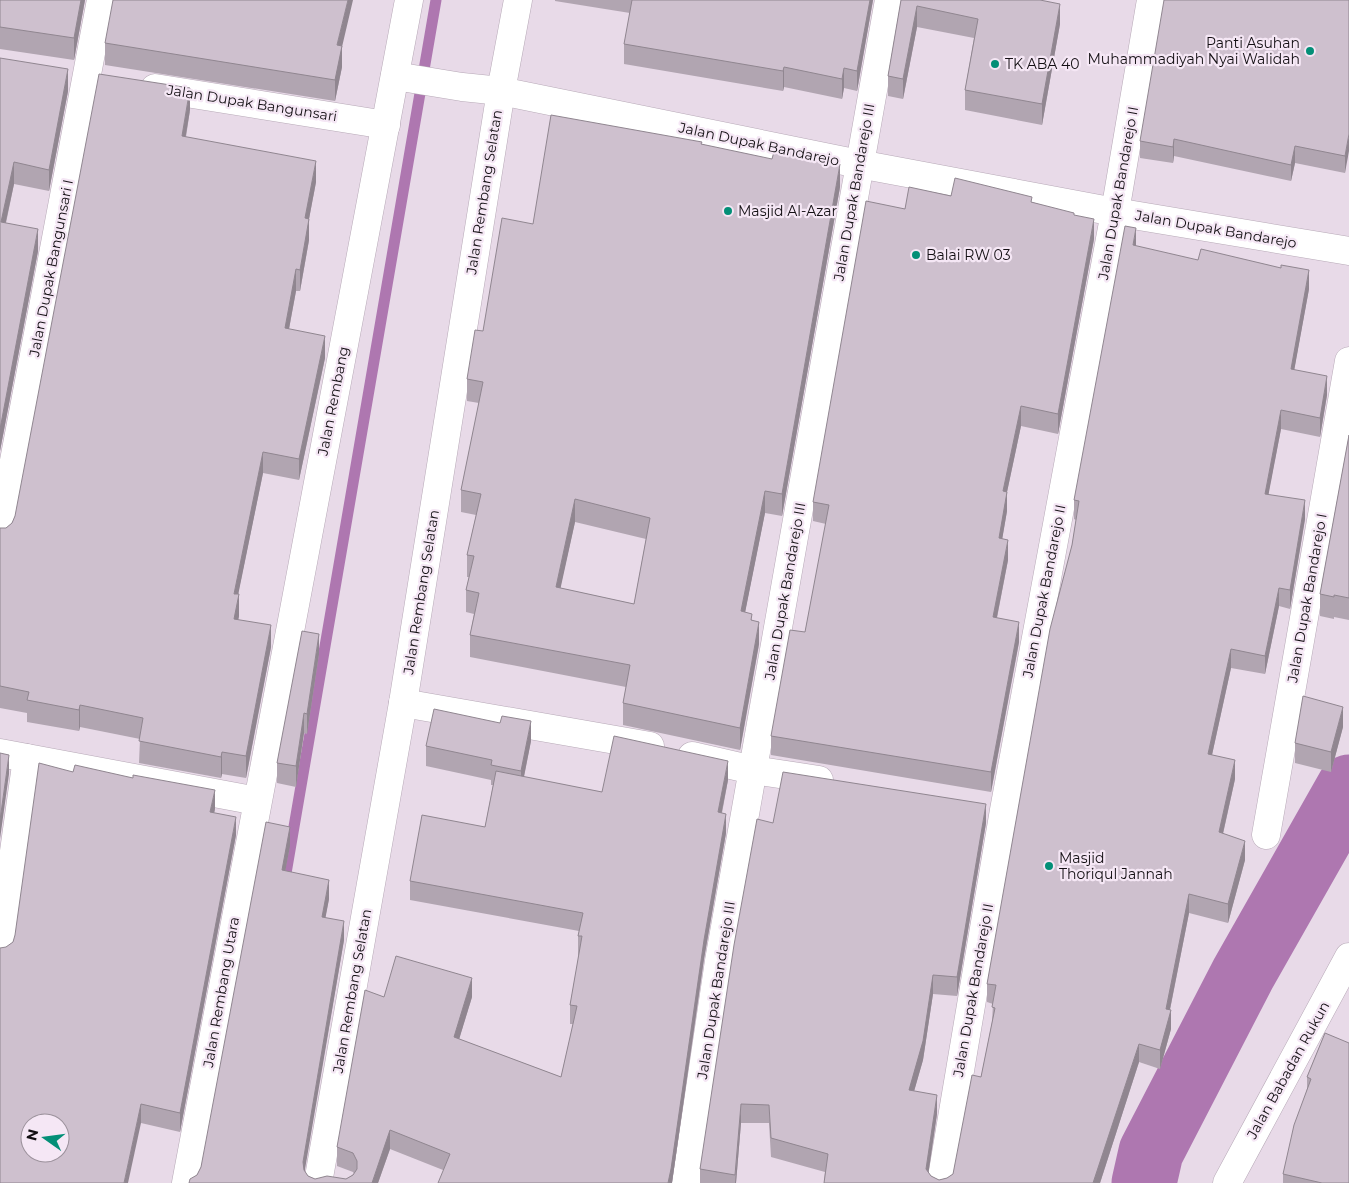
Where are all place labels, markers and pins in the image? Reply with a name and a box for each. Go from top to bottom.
place label: Panti Asuhan Muhammadiyah Nyai Walidah [1087,34,1300,68]
marker: Panti Asuhan Muhammadiyah Nyai Walidah [1304,45,1316,57]
place label: TK ABA 40 [1005,55,1079,73]
marker: TK ABA 40 [989,58,1001,70]
place label: Masjid Al-Azar [738,202,838,220]
marker: Masjid Al-Azar [722,205,734,217]
place label: Balai RW 03 [926,246,1011,264]
marker: Balai RW 03 [910,249,922,261]
place label: Masjid Thoriqul Jannah [1059,849,1173,883]
marker: Masjid Thoriqul Jannah [1043,860,1055,872]

